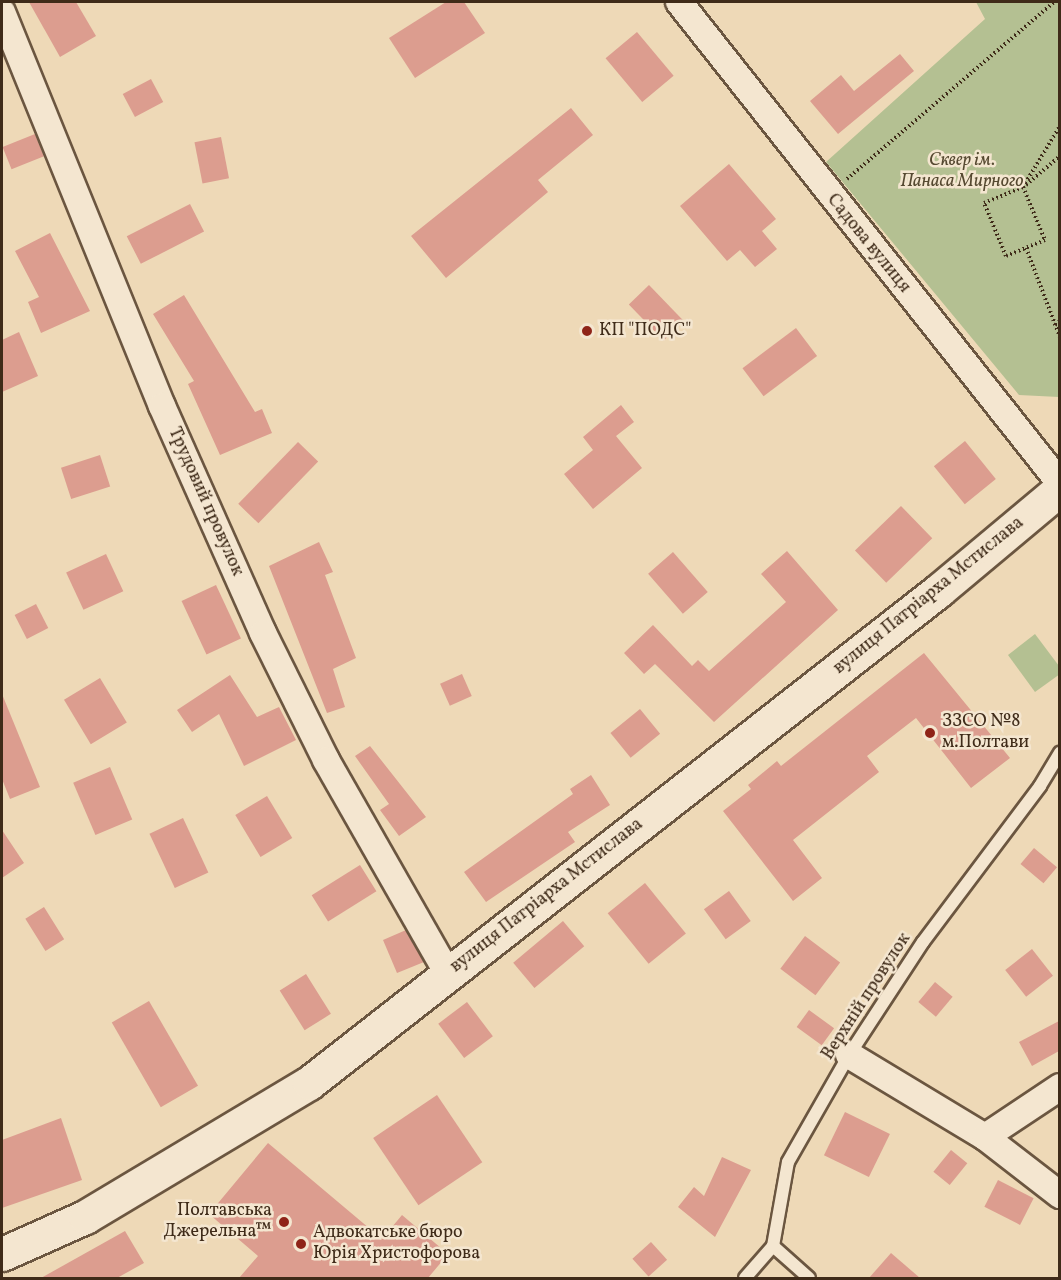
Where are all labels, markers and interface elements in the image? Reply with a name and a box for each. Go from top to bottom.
park label: Сквер ім. Панаса Мирного [900,151,1024,194]
street label: Садова вулиця [822,190,914,298]
place label: КП "ПОДС" [599,320,691,342]
marker: КП "ПОДС" [580,324,594,338]
street label: Трудовий провулок [162,424,248,580]
street label: вулиця Патріарха Мстислава [830,513,1028,679]
place label: ЗЗСО №8 м.Полтави [942,712,1029,754]
marker: ЗЗСО №8 м.Полтави [923,726,937,740]
street label: вулиця Патріарха Мстислава [446,814,648,978]
street label: Верхній провулок [818,929,916,1065]
place label: Полтавська Джерельна™ [163,1201,272,1244]
marker: Полтавська Джерельна™ [277,1215,291,1229]
place label: Адвокатське бюро Юрія Христофорова [313,1223,480,1266]
marker: Адвокатське бюро Юрія Христофорова [294,1237,308,1251]

